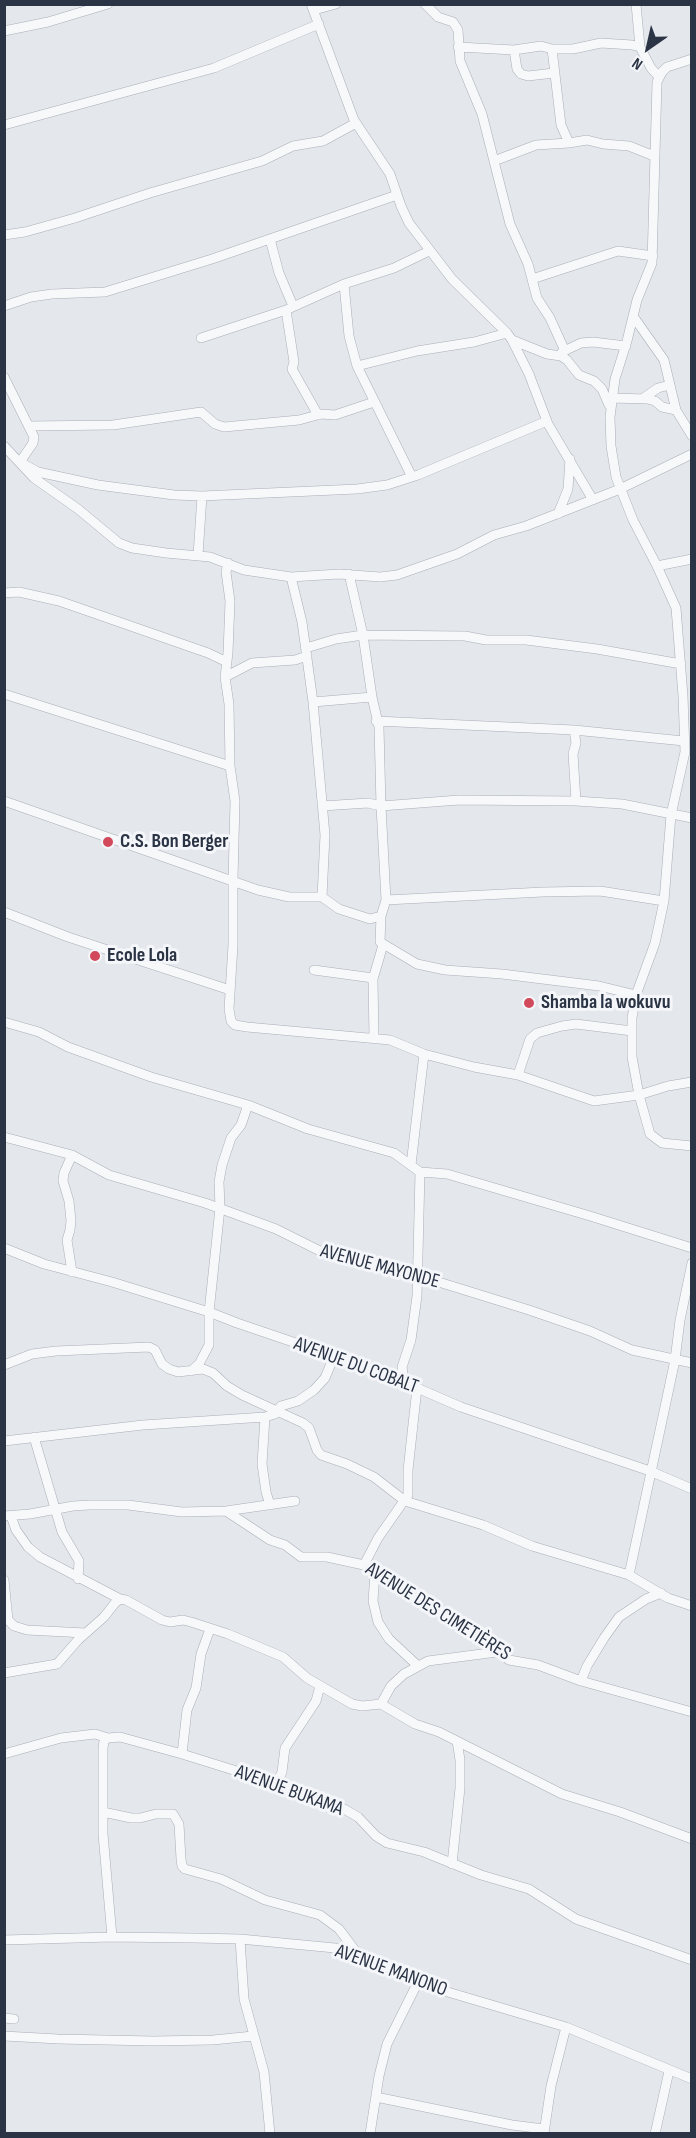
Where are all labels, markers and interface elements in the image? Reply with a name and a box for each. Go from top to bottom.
north arrow [618,18,678,78]
text: N [629,53,647,74]
place label: C.S. Bon Berger [120,830,229,854]
marker: C.S. Bon Berger [101,835,115,849]
place label: Ecole Lola [107,944,177,968]
marker: Ecole Lola [88,949,102,963]
place label: Shamba la wokuvu [541,991,671,1015]
marker: Shamba la wokuvu [522,996,536,1010]
street label: AVENUE MAYONDE [318,1240,442,1294]
street label: AVENUE DU COBALT [290,1332,422,1400]
street label: AVENUE DES CIMETIÈRES [361,1558,515,1666]
street label: AVENUE BUKAMA [232,1760,346,1822]
street label: AVENUE MANONO [332,1940,450,2002]

